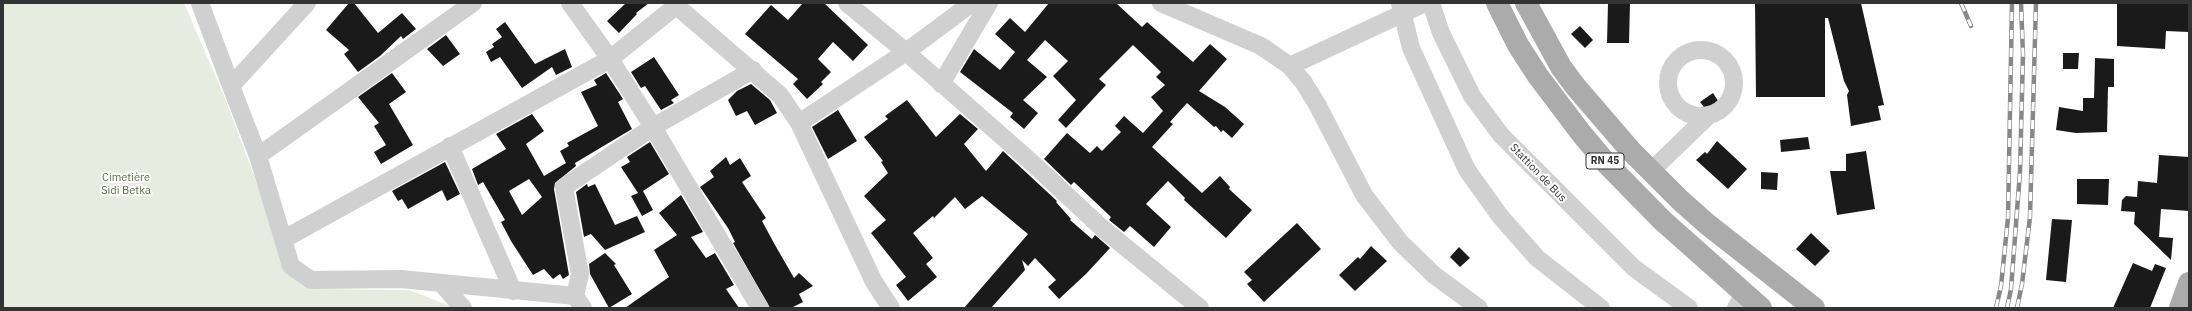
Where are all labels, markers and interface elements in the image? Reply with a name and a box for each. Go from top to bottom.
street label: Stattion de Bus [1507,141,1569,205]
road number: RN 45 [1586,153,1624,169]
park label: Cimetière Sidi Betka [101,171,151,197]

